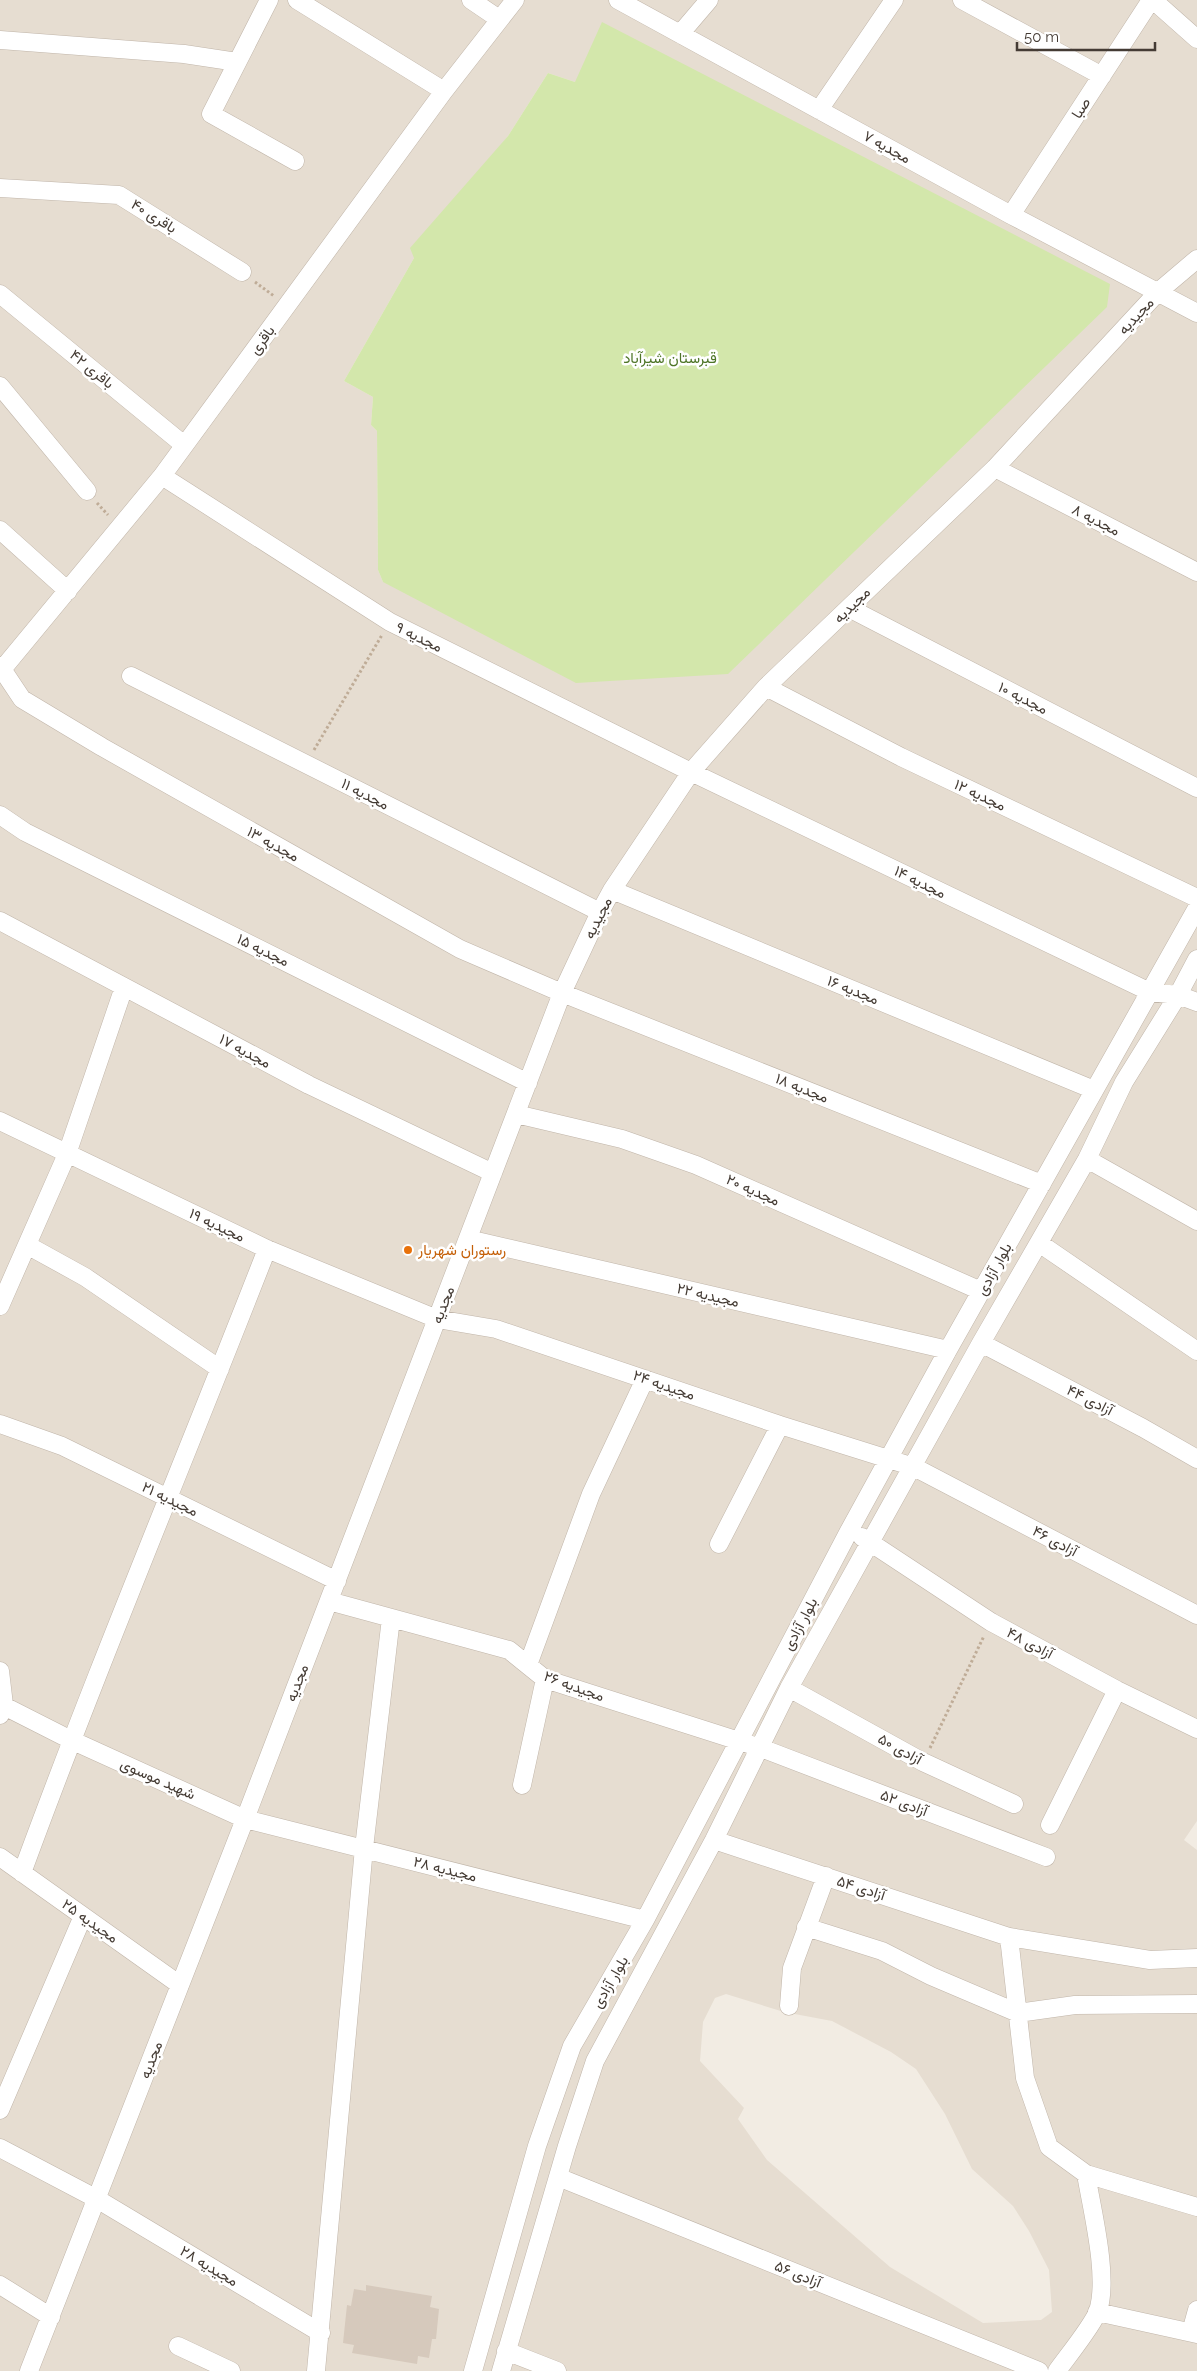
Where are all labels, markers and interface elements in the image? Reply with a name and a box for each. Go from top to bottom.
scale bar [1017,20,1154,52]
text: 50 m [1024,28,1059,46]
street label: صبا [1068,94,1094,122]
street label: مجدیه ۷ [860,127,914,167]
street label: باقری ۴۰ [127,195,180,238]
street label: مجیدیه [1114,294,1158,338]
street label: باقری [245,322,279,359]
street label: باقری ۴۲ [66,346,118,393]
park label: قبرستان شیرآباد [623,349,717,367]
street label: مجدیه ۸ [1069,500,1123,540]
street label: مجیدیه [830,583,874,627]
street label: مجدیه ۹ [393,618,445,656]
street label: مجدیه ۱۰ [995,678,1051,718]
street label: مجدیه ۱۱ [338,774,392,814]
street label: مجدیه ۱۲ [951,775,1009,815]
street label: مجدیه ۱۳ [244,822,302,866]
street label: مجدیه ۱۴ [891,862,949,902]
street label: مجیدیه [580,894,616,942]
street label: مجدیه ۱۵ [234,930,292,970]
street label: مجدیه ۱۶ [825,972,881,1008]
street label: مجدیه ۱۷ [216,1030,274,1072]
street label: مجدیه ۱۸ [773,1069,831,1107]
street label: مجدیه ۲۰ [723,1170,783,1210]
street label: مجیدیه ۱۹ [186,1204,248,1246]
street label: بلوار آزادی [972,1240,1017,1299]
place label: رستوران شهریار [417,1241,506,1259]
marker: رستوران شهریار [402,1244,414,1256]
street label: مجیدیه ۲۲ [675,1279,741,1311]
street label: مجدیه [428,1284,458,1326]
street label: مجیدیه ۲۴ [631,1366,697,1404]
street label: آزادی ۴۴ [1063,1381,1118,1421]
street label: مجیدیه ۲۱ [139,1478,201,1520]
street label: آزادی ۴۶ [1029,1522,1082,1562]
street label: بلوار آزادی [779,1595,822,1654]
street label: آزادی ۴۸ [1003,1623,1058,1664]
street label: مجدیه [282,1662,312,1704]
street label: مجیدیه ۲۶ [541,1667,607,1705]
street label: آزادی ۵۰ [874,1730,927,1770]
street label: شهید موسوی [117,1754,198,1805]
street label: آزادی ۵۲ [877,1786,932,1822]
street label: مجیدیه ۲۸ [411,1852,479,1886]
street label: آزادی ۵۴ [834,1872,889,1906]
street label: مجیدیه ۲۵ [58,1895,122,1947]
street label: بلوار آزادی [588,1953,633,2012]
street label: مجدیه [136,2039,166,2081]
street label: مجیدیه ۲۸ [177,2242,241,2290]
street label: آزادی ۵۶ [772,2257,825,2293]

